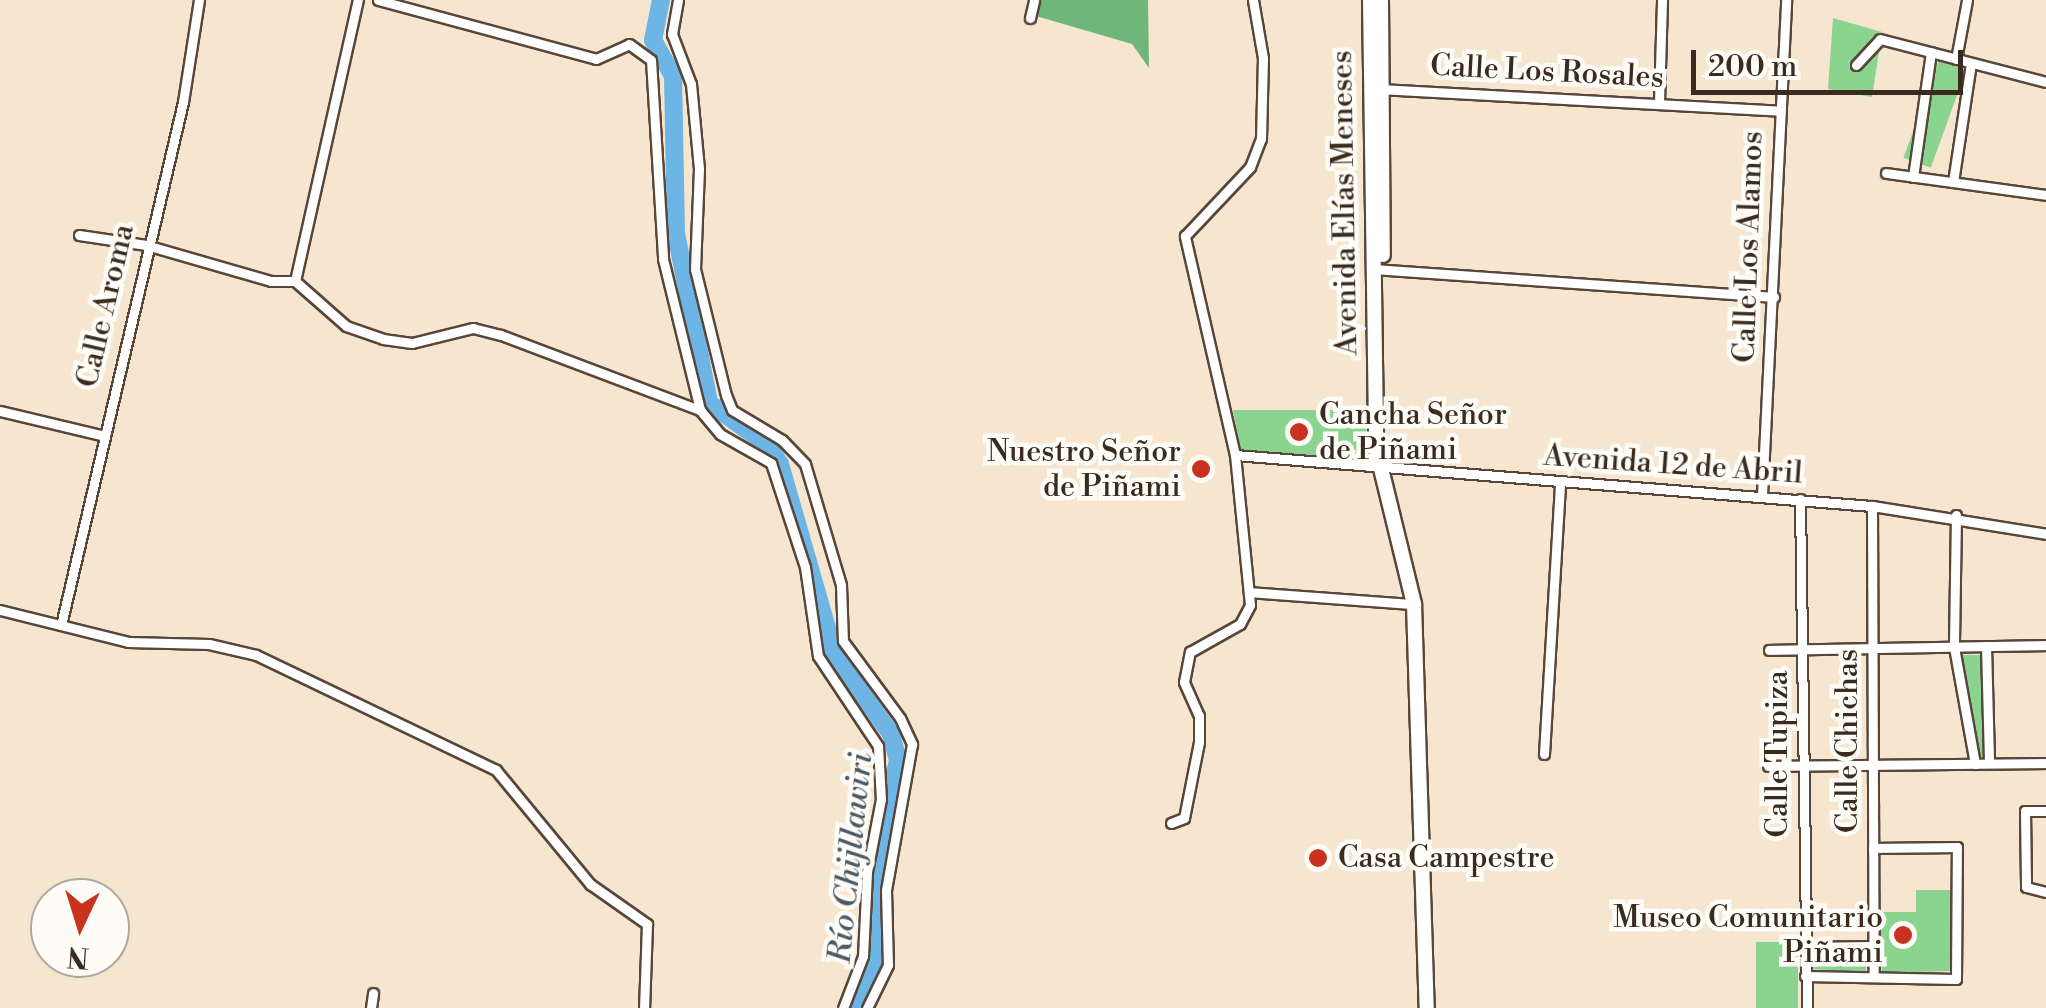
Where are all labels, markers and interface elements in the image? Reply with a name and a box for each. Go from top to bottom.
scale bar [1696,30,1968,92]
street label: Calle Los Rosales [1429,48,1665,96]
text: 200 m [1708,48,1797,86]
street label: Avenida Elías Meneses [1324,50,1366,356]
street label: Calle Los Alamos [1727,131,1771,363]
street label: Calle Aroma [70,221,142,391]
place label: Cancha Señor de Piñami [1319,397,1507,468]
marker: Cancha Señor de Piñami [1288,421,1310,443]
place label: Nuestro Señor de Piñami [987,434,1181,504]
street label: Avenida 12 de Abril [1542,438,1804,492]
marker: Nuestro Señor de Piñami [1190,458,1212,480]
street label: Calle Chichas [1830,649,1866,833]
street label: Calle Tupiza [1760,670,1796,838]
water label: Río Chijllawiri [821,751,881,965]
place label: Casa Campestre [1338,840,1555,876]
marker: Casa Campestre [1307,847,1329,869]
north arrow [30,878,130,978]
place label: Museo Comunitario Piñami [1613,900,1883,970]
marker: Museo Comunitario Piñami [1892,924,1914,946]
text: N [66,938,90,975]

